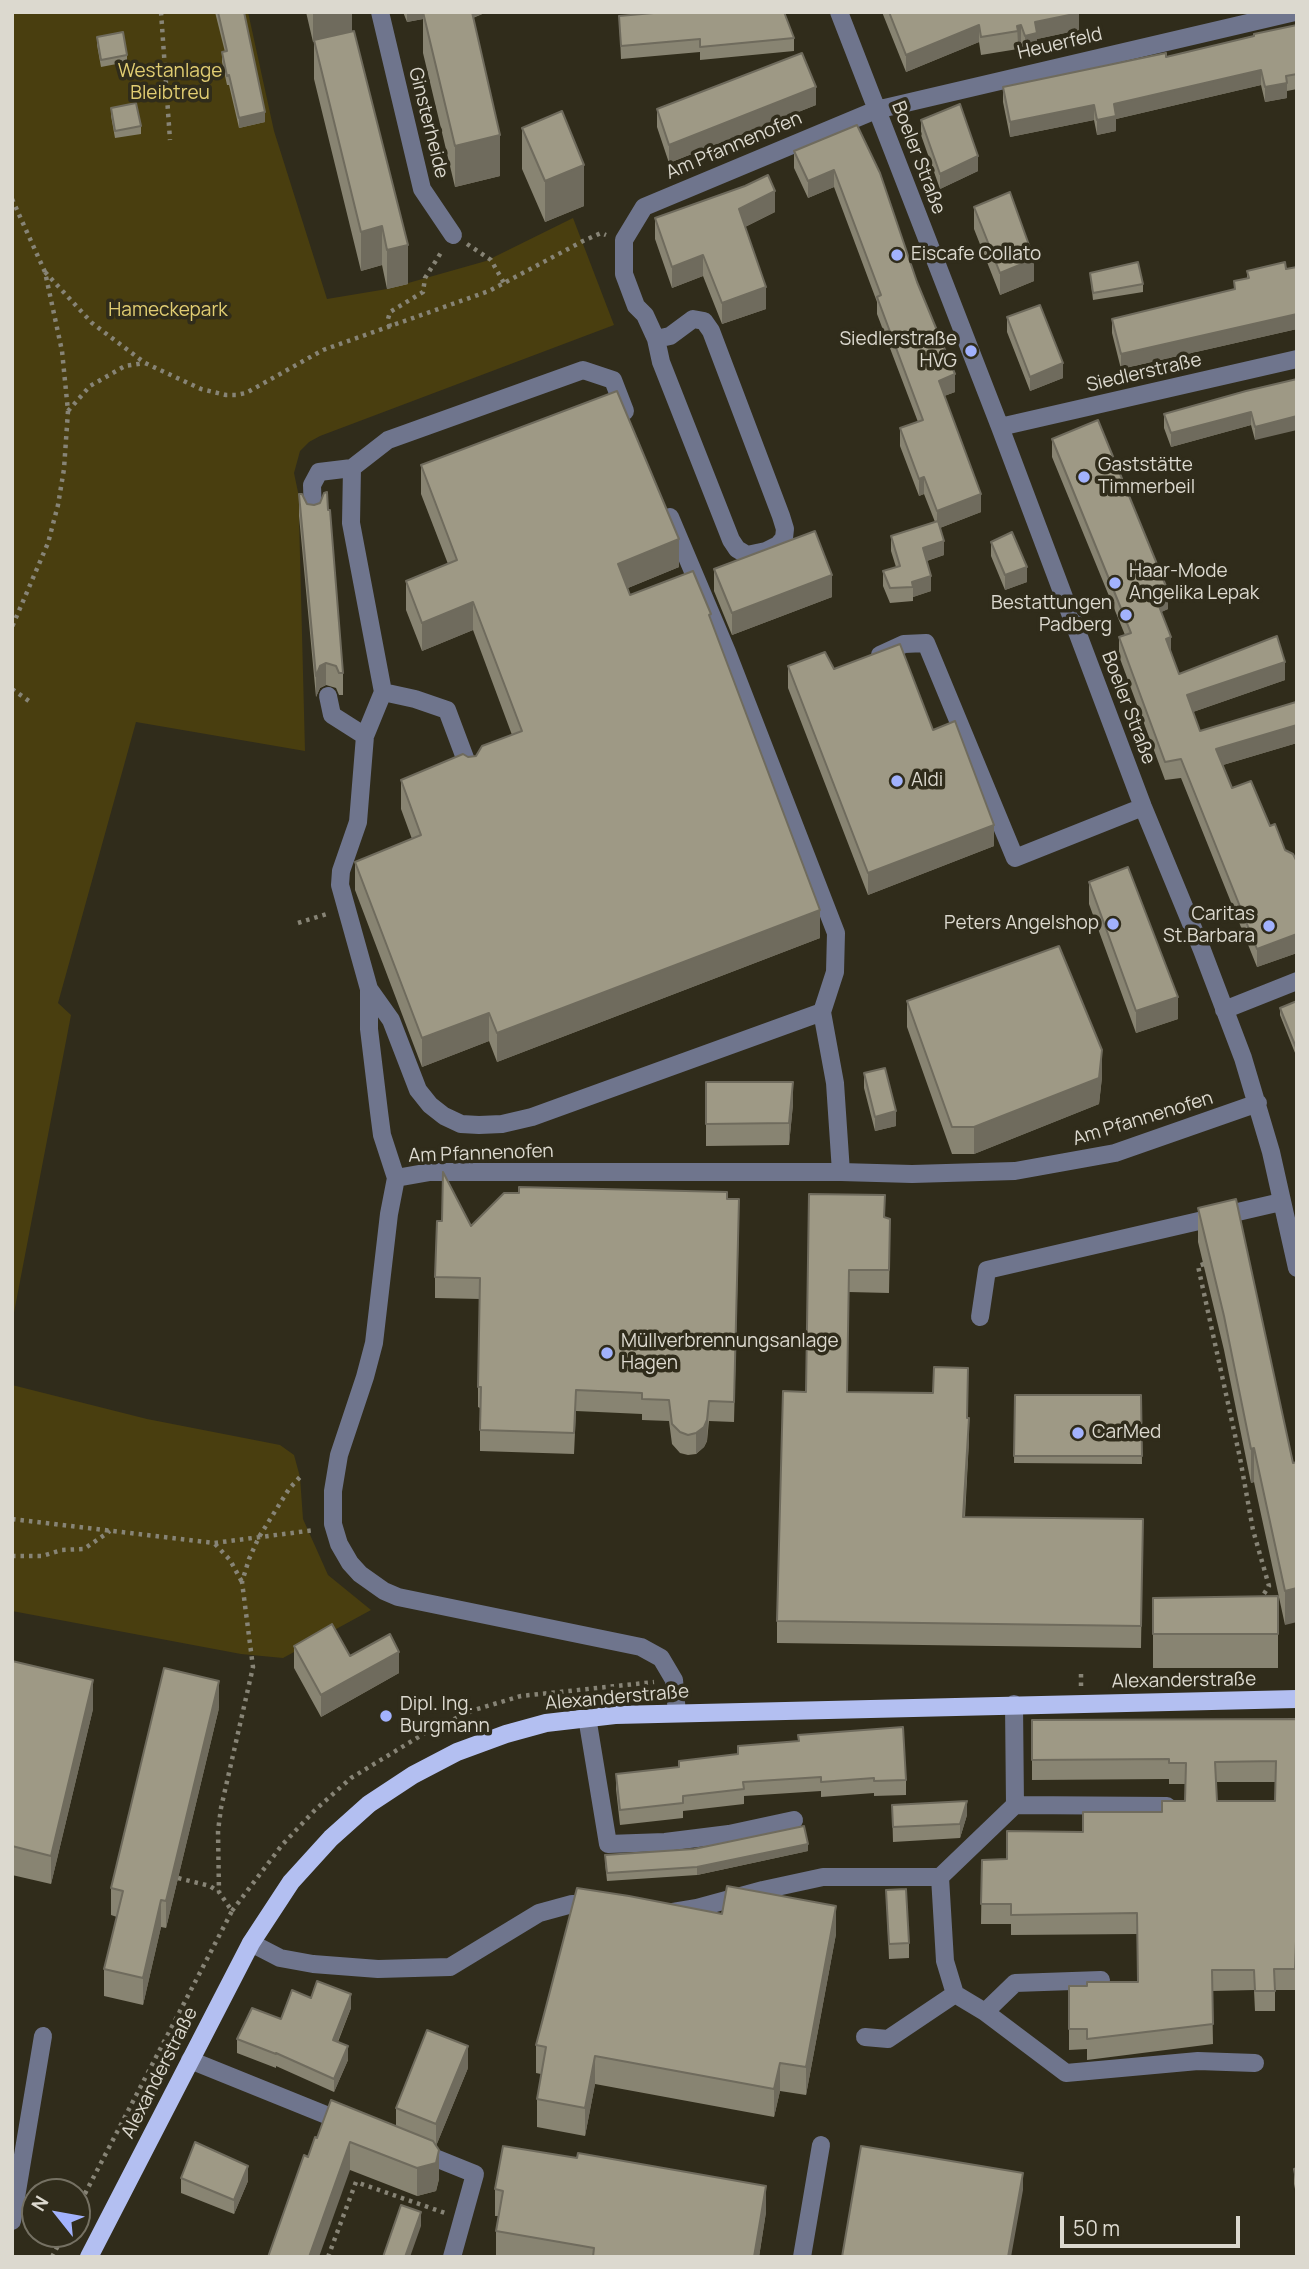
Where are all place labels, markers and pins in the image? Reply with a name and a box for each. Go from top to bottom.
place label: Eiscafe Collato [911,244,1041,266]
marker: Eiscafe Collato [889,247,905,263]
place label: Siedlerstraße HVG [839,329,957,373]
marker: Siedlerstraße HVG [963,343,979,359]
place label: Gaststätte Timmerbeil [1098,455,1195,499]
marker: Gaststätte Timmerbeil [1076,469,1092,485]
place label: Haar-Mode Angelika Lepak [1129,561,1259,605]
marker: Haar-Mode Angelika Lepak [1107,575,1123,591]
place label: Bestattungen Padberg [991,593,1112,637]
marker: Bestattungen Padberg [1118,607,1134,623]
place label: Aldi [911,770,943,792]
marker: Aldi [889,773,905,789]
place label: Caritas St.Barbara [1163,904,1255,948]
place label: Peters Angelshop [944,913,1099,935]
marker: Peters Angelshop [1105,916,1121,932]
marker: Caritas St.Barbara [1261,918,1277,934]
place label: Müllverbrennungsanlage Hagen [621,1331,839,1375]
marker: Müllverbrennungsanlage Hagen [599,1345,615,1361]
place label: CarMed [1092,1422,1161,1444]
marker: CarMed [1070,1425,1086,1441]
place label: Dipl. Ing. Burgmann [400,1694,490,1738]
marker: Dipl. Ing. Burgmann [378,1708,394,1724]

